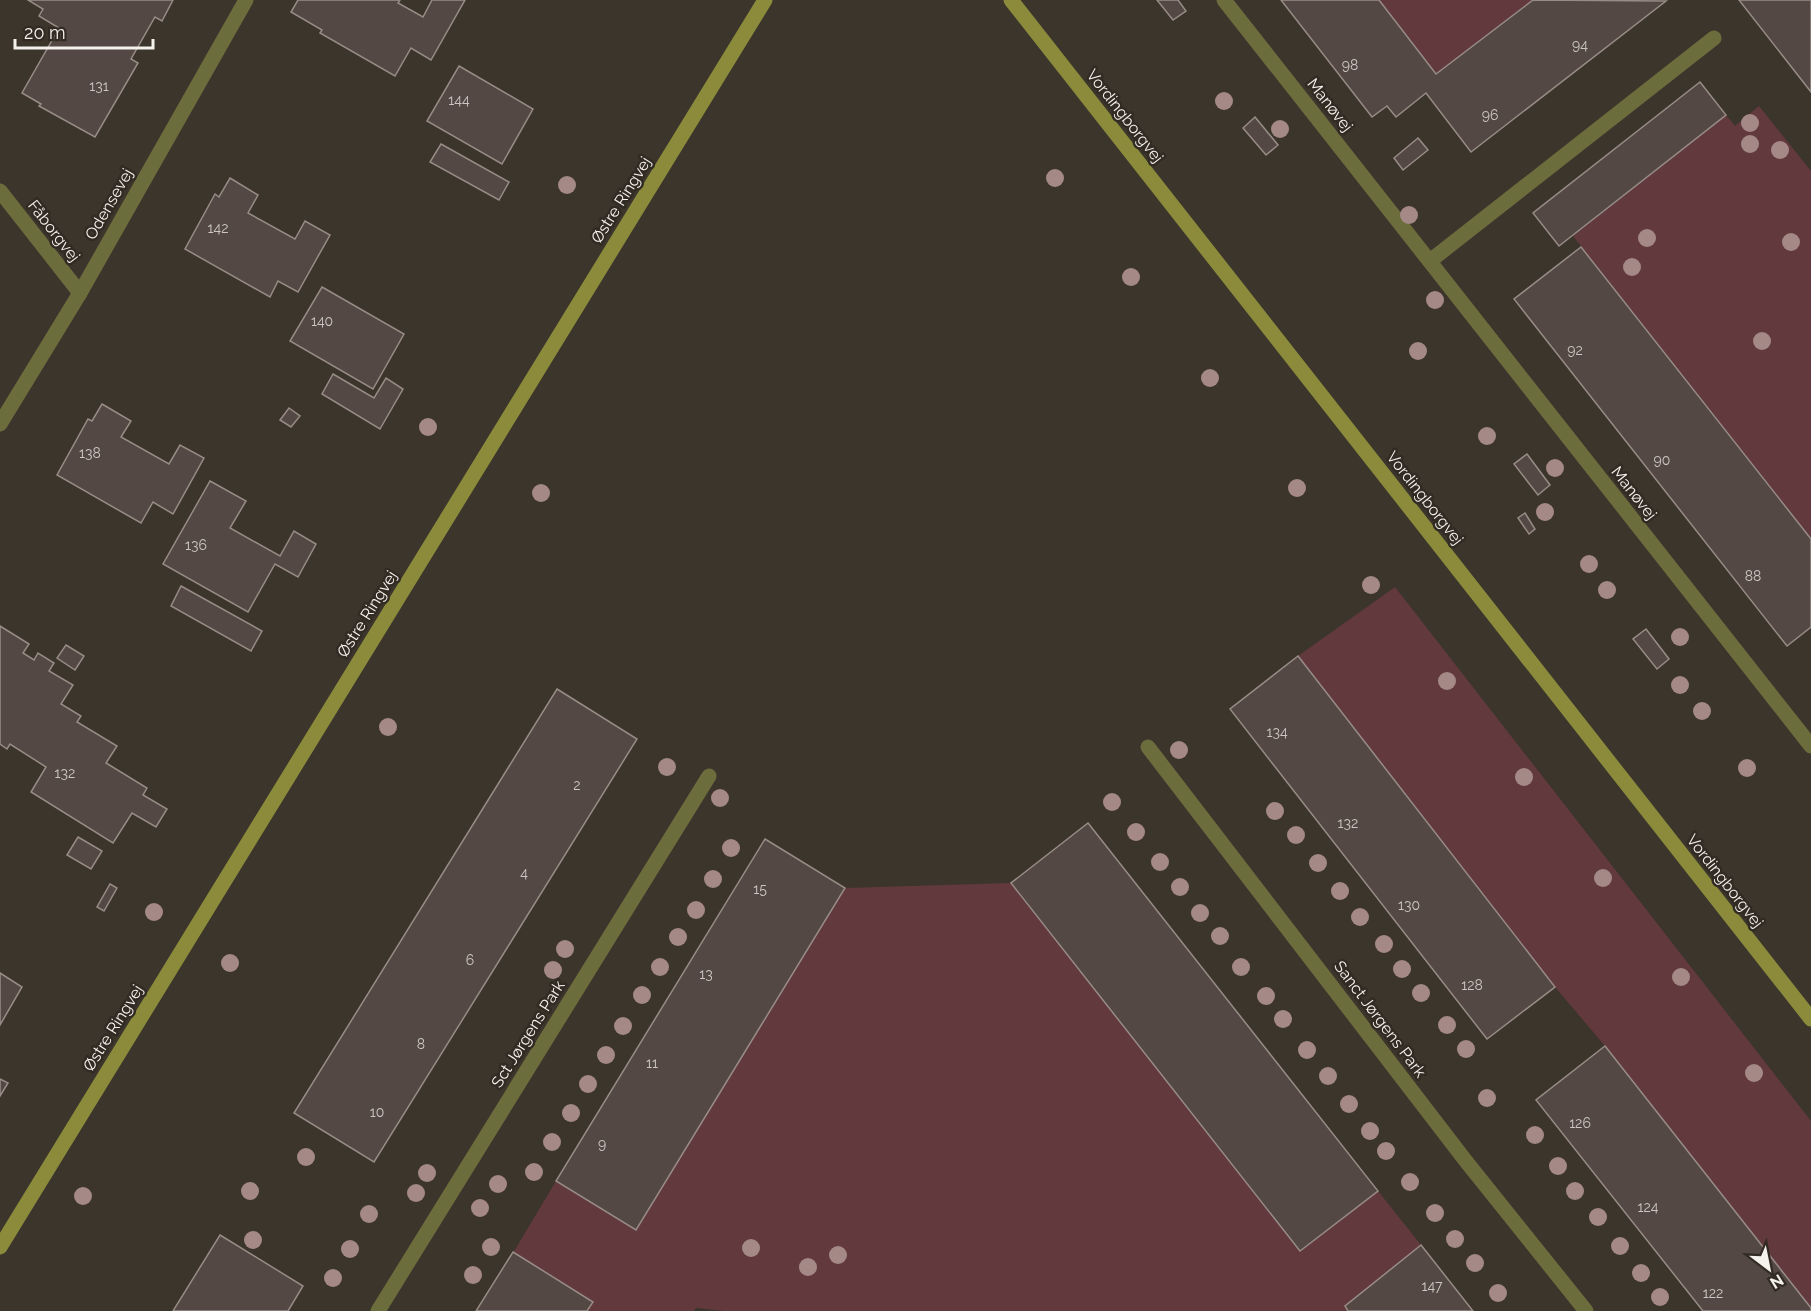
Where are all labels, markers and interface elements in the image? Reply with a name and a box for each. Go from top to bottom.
scale bar [15,12,153,50]
text: 20 m [24,22,66,43]
house number: 94 [1572,37,1588,53]
house number: 98 [1342,57,1358,73]
street label: Vordingborgvej [1083,66,1167,166]
street label: Manøvej [1303,75,1357,135]
house number: 131 [89,78,109,94]
house number: 144 [448,92,470,108]
house number: 96 [1482,107,1498,123]
street label: Østre Ringvej [587,153,655,247]
street label: Odensevej [81,165,137,243]
street label: Fåborgvej [24,196,84,266]
house number: 142 [208,220,228,236]
house number: 140 [311,313,333,329]
house number: 92 [1567,342,1583,358]
house number: 138 [79,445,101,461]
street label: Vordingborgvej [1383,448,1467,548]
house number: 90 [1654,452,1670,468]
street label: Manøvej [1607,463,1661,523]
house number: 136 [185,537,207,553]
street label: Østre Ringvej [333,567,401,661]
house number: 88 [1745,568,1761,584]
house number: 134 [1266,724,1288,740]
house number: 132 [55,765,75,781]
house number: 2 [573,777,581,793]
house number: 132 [1338,815,1358,831]
street label: Vordingborgvej [1683,831,1767,931]
house number: 4 [520,865,528,881]
house number: 15 [753,881,767,897]
house number: 130 [1398,897,1420,913]
house number: 6 [466,952,474,968]
street label: Sanct Jørgens Park [1330,957,1430,1081]
house number: 13 [699,966,713,982]
street label: Sct Jørgens Park [487,976,569,1091]
house number: 128 [1461,977,1483,993]
street label: Østre Ringvej [79,981,147,1075]
house number: 8 [417,1036,425,1052]
house number: 11 [646,1055,658,1071]
house number: 10 [370,1104,384,1120]
house number: 126 [1569,1115,1591,1131]
house number: 9 [598,1136,606,1152]
house number: 124 [1638,1199,1659,1215]
north arrow [1739,1239,1799,1299]
text: N [1766,1270,1787,1293]
house number: 147 [1421,1278,1443,1294]
house number: 122 [1703,1285,1723,1301]

